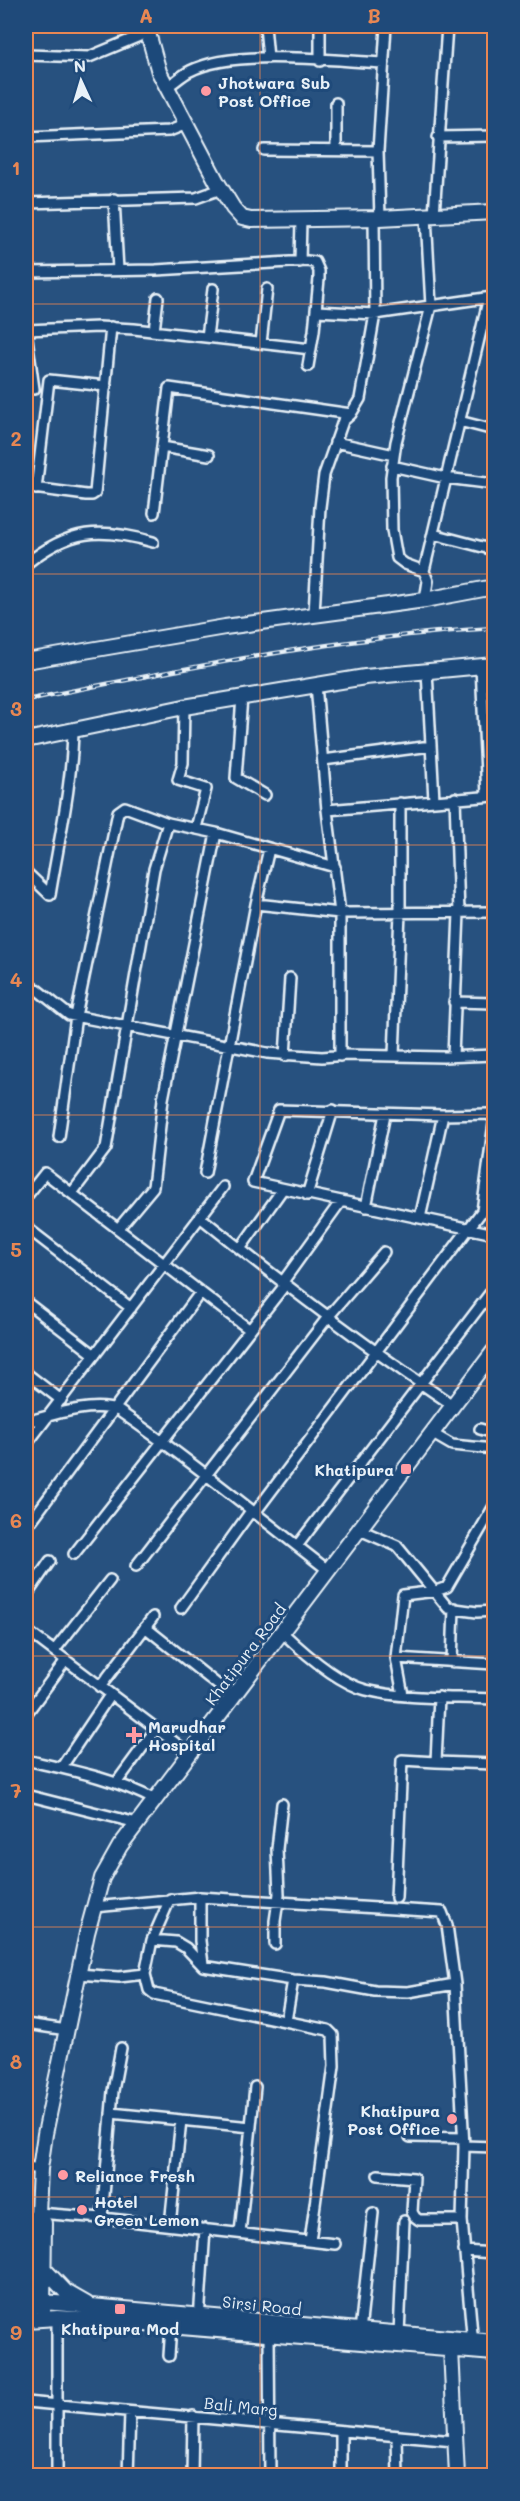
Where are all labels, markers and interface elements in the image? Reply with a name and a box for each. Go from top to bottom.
text: A [139,2,153,28]
text: B [367,2,381,28]
north arrow [51,51,111,111]
text: N [73,55,87,76]
place label: Jhotwara Sub Post Office [218,72,330,111]
marker: Jhotwara Sub Post Office [199,84,213,98]
text: 1 [12,154,20,180]
text: 2 [10,425,22,451]
text: 3 [10,695,22,721]
text: 4 [10,966,23,992]
text: 5 [10,1236,22,1262]
place label: Khatipura [314,1459,394,1480]
marker: Khatipura [399,1462,413,1476]
text: 6 [10,1507,22,1533]
street label: Khatipura Road [200,1599,290,1709]
place label: Marudhar Hospital [148,1716,226,1755]
marker: Marudhar Hospital [125,1726,143,1744]
text: 7 [10,1777,22,1803]
text: 8 [10,2048,22,2074]
place label: Khatipura Post Office [347,2100,440,2139]
marker: Khatipura Post Office [445,2112,459,2126]
place label: Reliance Fresh [75,2165,195,2186]
marker: Reliance Fresh [56,2168,70,2182]
place label: Hotel Green Lemon [94,2191,199,2230]
marker: Hotel Green Lemon [75,2203,89,2217]
street label: Sirsi Road [221,2290,303,2320]
marker: Khatipura Mod [113,2302,127,2316]
place label: Khatipura Mod [61,2318,179,2339]
text: 9 [10,2319,22,2345]
street label: Bali Marg [203,2392,279,2420]

